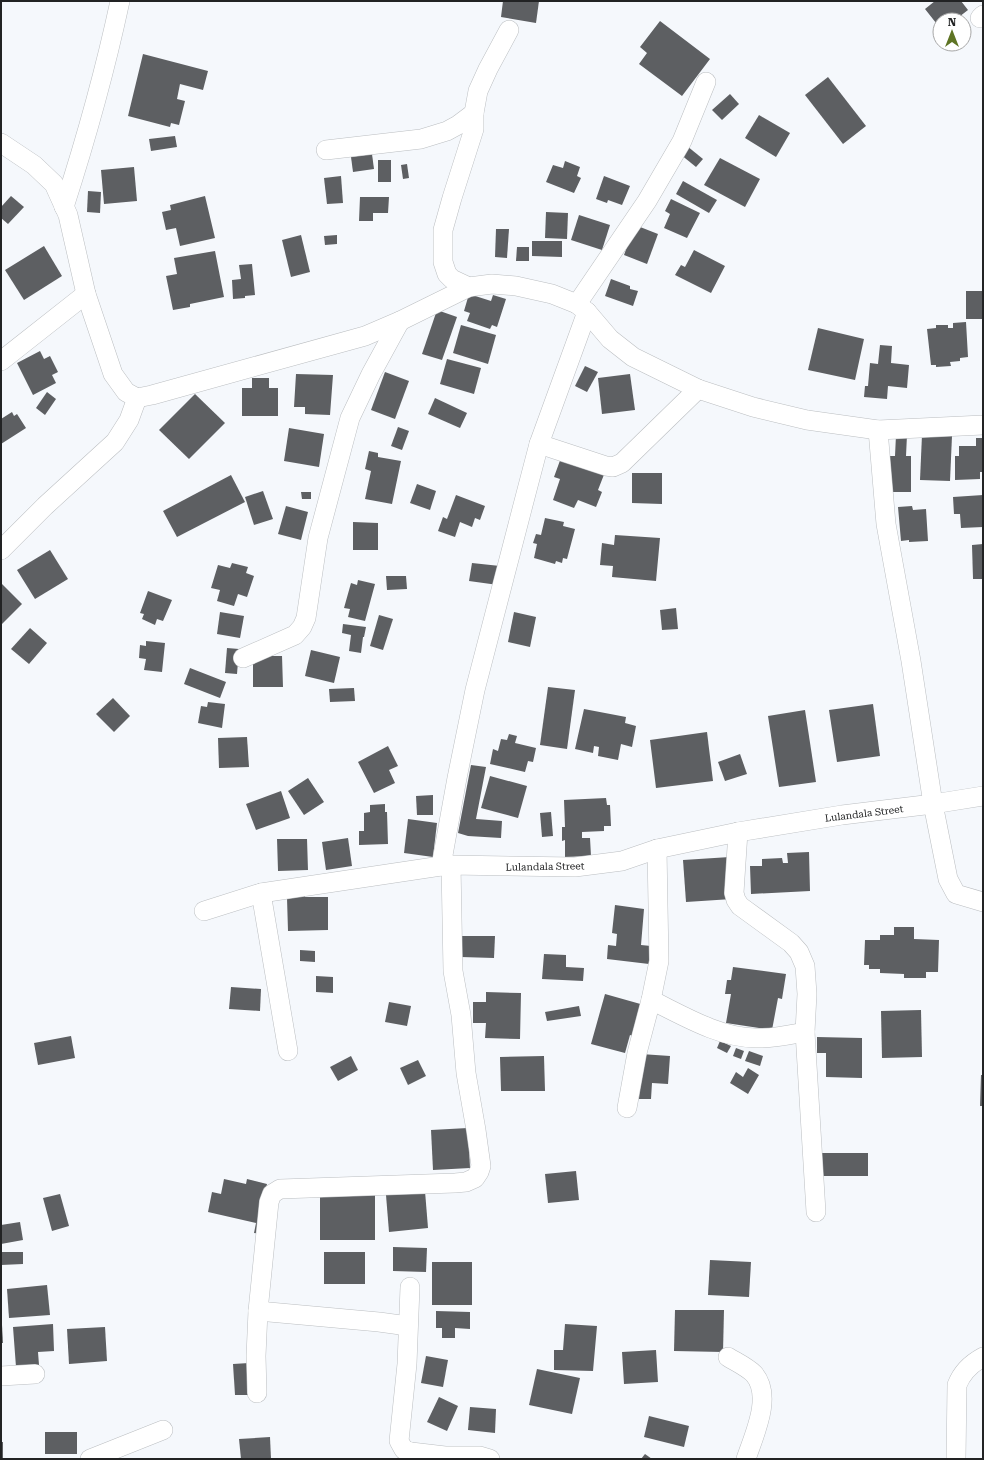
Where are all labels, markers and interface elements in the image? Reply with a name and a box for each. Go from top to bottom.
north arrow [932,12,972,52]
text: N [948,16,957,29]
street label: Lulandala Street [824,803,904,824]
street label: Lulandala Street [505,860,585,873]

